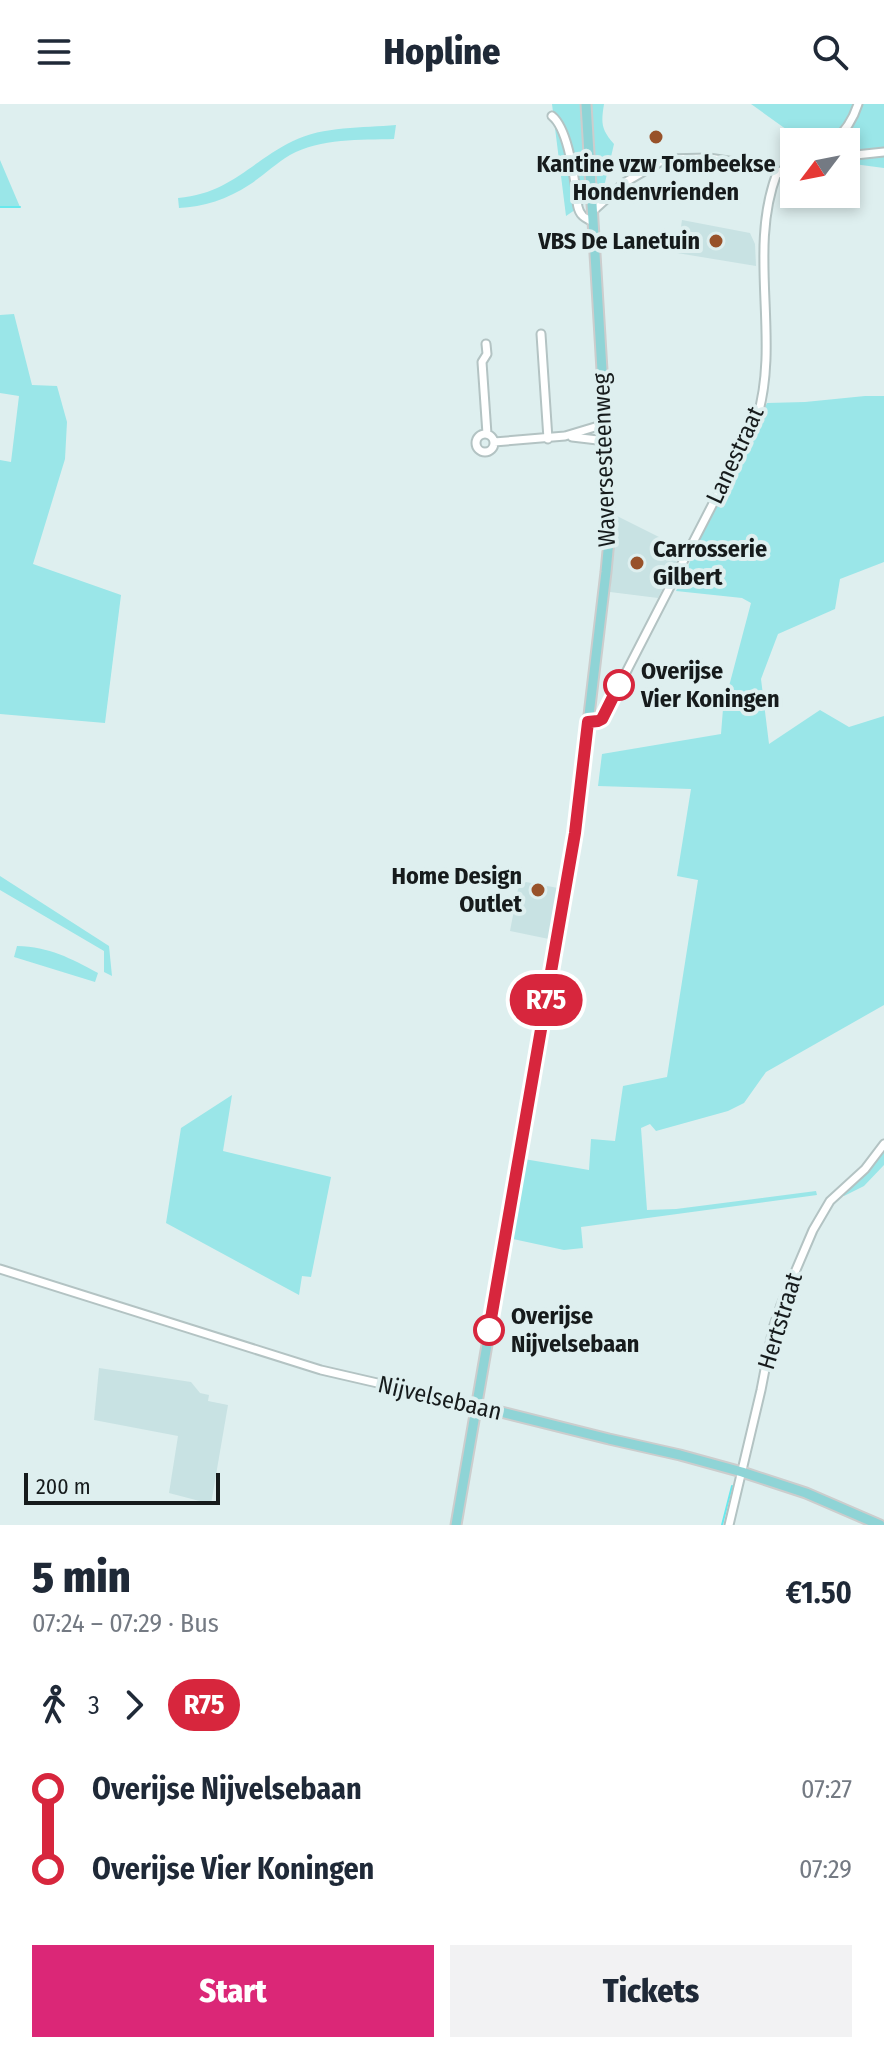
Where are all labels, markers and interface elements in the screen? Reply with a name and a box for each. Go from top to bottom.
icon: menu [32,30,76,74]
text: Hopline [384,30,500,74]
icon: search [808,30,852,74]
marker: Kantine vzw Tombeekse Hondenvrienden [647,128,665,146]
north arrow [780,128,860,208]
map controls [780,128,860,208]
place label: Kantine vzw Tombeekse Hondenvrienden [536,150,776,206]
place label: VBS De Lanetuin [537,227,700,255]
marker: VBS De Lanetuin [707,232,725,250]
street label: Waversesteenweg [587,372,621,548]
street label: Lanestraat [700,402,770,508]
place label: Carrosserie Gilbert [653,535,767,591]
marker: Carrosserie Gilbert [628,554,646,572]
place label: Overijse Vier Koningen [640,657,780,713]
marker: Overijse Vier Koningen [604,670,634,700]
place label: Home Design Outlet [392,862,523,918]
marker: Home Design Outlet [529,881,547,899]
line badge: R75 [500,974,592,1026]
text: R75 [526,983,566,1016]
street label: Hertstraat [752,1269,808,1373]
place label: Overijse Nijvelsebaan [511,1302,639,1358]
marker: Overijse Nijvelsebaan [474,1315,504,1345]
street label: Nijvelsebaan [375,1370,505,1426]
scale bar [24,1469,220,1505]
text: 200 m [36,1473,91,1500]
text: 5 min [32,1551,131,1604]
text: €1.50 [786,1575,852,1611]
text: 07:24 – 07:29 · Bus [32,1608,219,1639]
icon: walk [32,1683,76,1727]
icon: forward [112,1683,156,1727]
text: R75 [184,1688,224,1721]
text: 3 [88,1690,100,1721]
text: Overijse Nijvelsebaan [92,1771,362,1807]
text: 07:27 [801,1774,852,1805]
text: Overijse Vier Koningen [92,1851,374,1887]
text: 07:29 [799,1854,852,1885]
button: Start [32,1945,434,2037]
button: Tickets [450,1945,852,2037]

